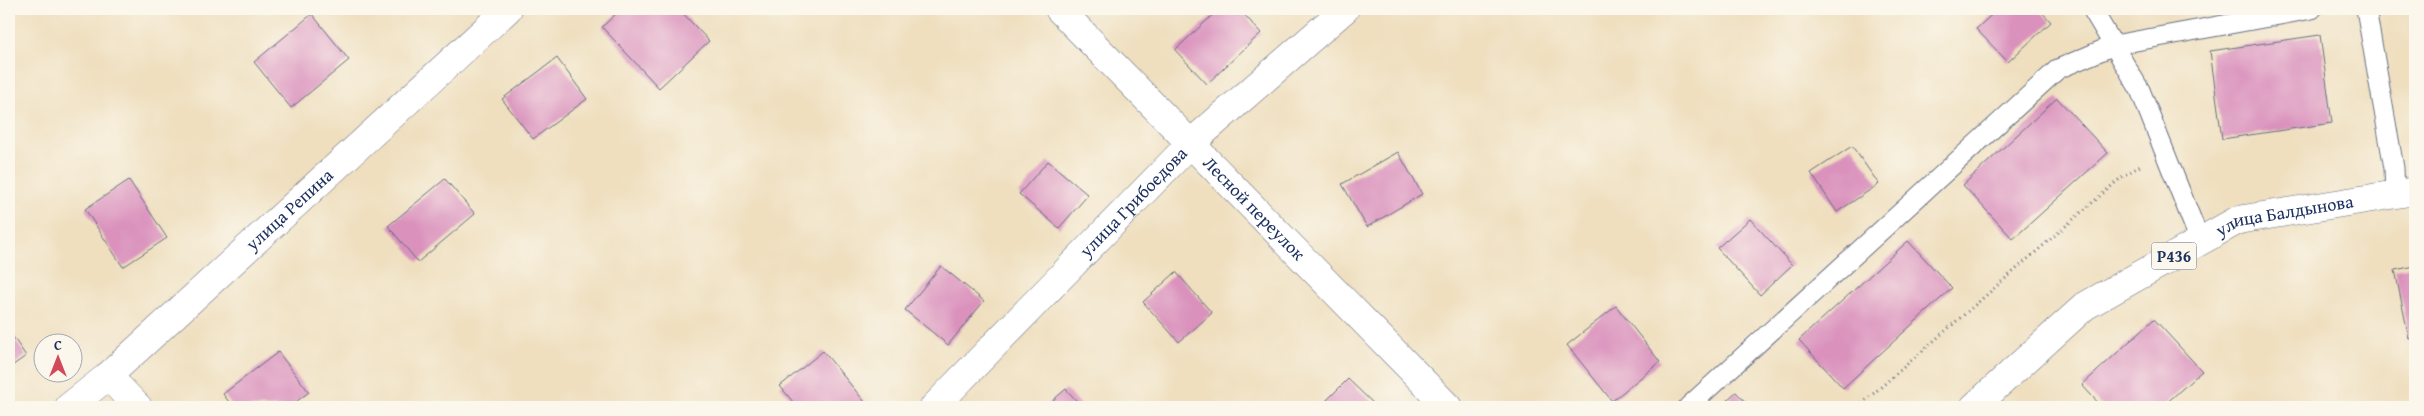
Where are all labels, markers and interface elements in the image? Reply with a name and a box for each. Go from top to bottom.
street label: улица Грибоедова [1072,140,1194,264]
street label: Лесной переулок [1197,150,1312,267]
street label: улица Репина [238,162,339,257]
street label: улица Балдынова [2209,187,2356,244]
road number: P436 [2152,242,2196,270]
north arrow [32,334,82,384]
text: С [54,335,62,355]

